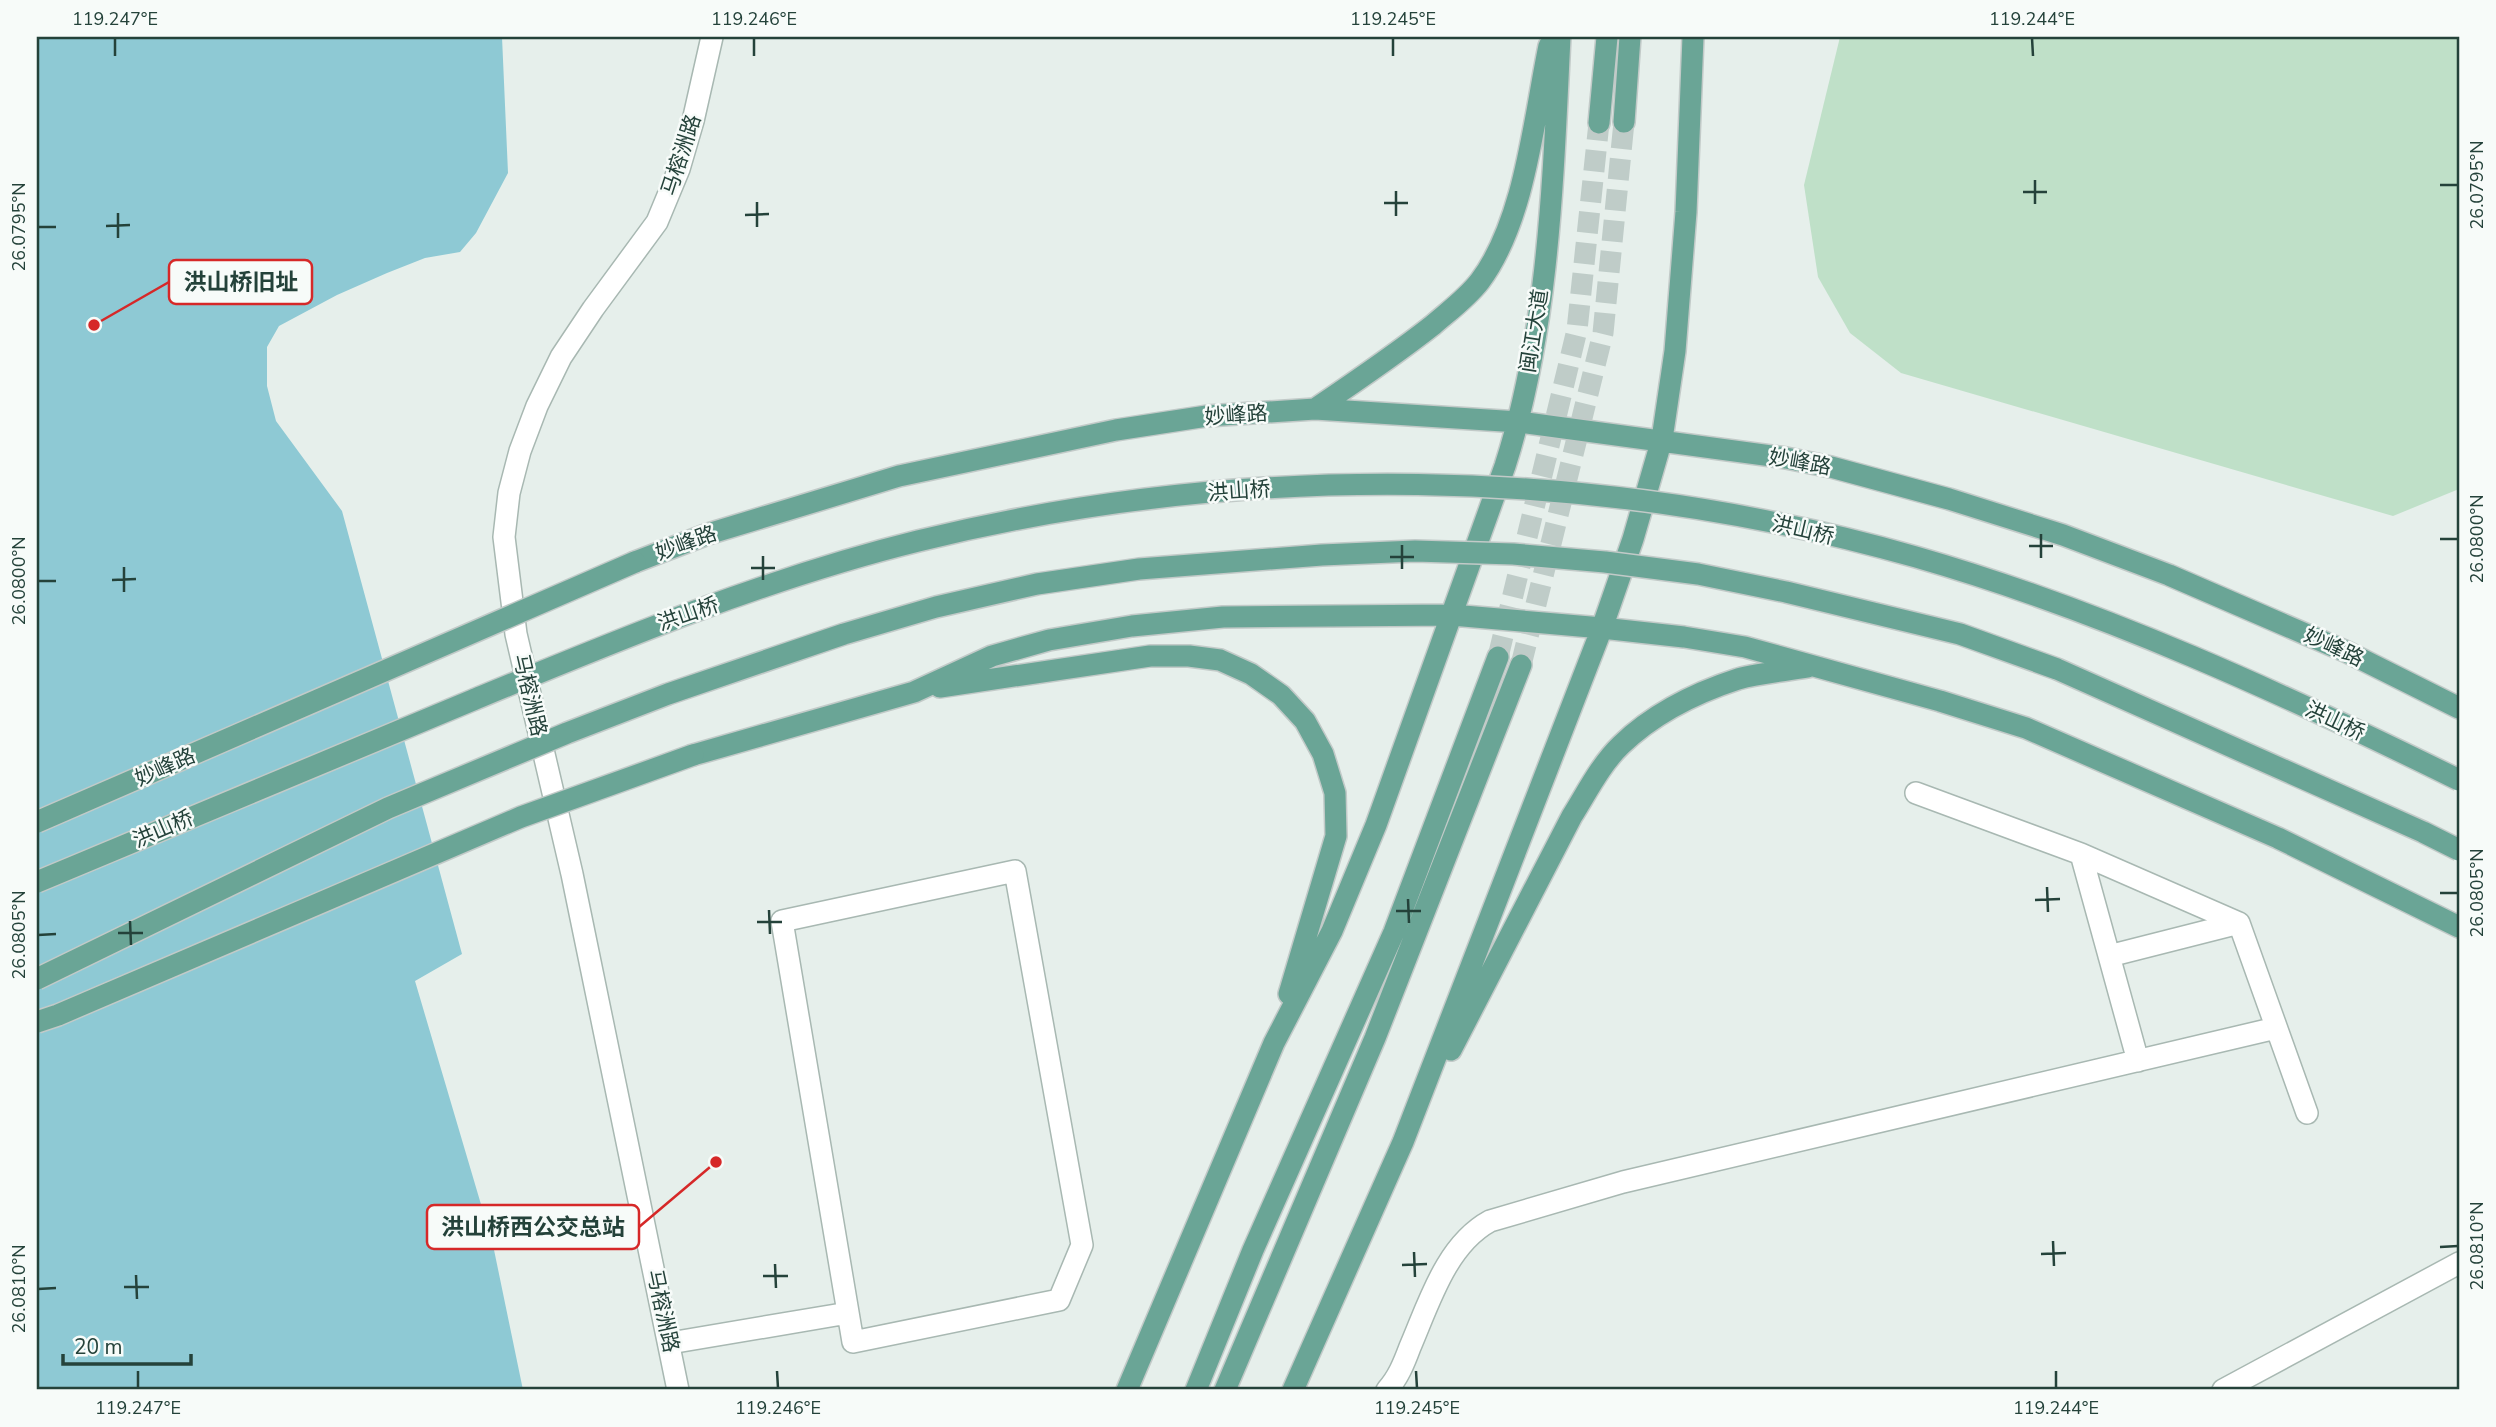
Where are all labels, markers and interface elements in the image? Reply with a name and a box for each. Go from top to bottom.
text: 119.247°E [72,7,158,31]
text: 119.246°E [711,7,797,31]
text: 119.245°E [1350,7,1436,31]
text: 119.244°E [1989,7,2075,31]
street label: 马榕洲路 [655,111,707,199]
text: 26.0795°N [2465,141,2489,229]
text: 26.0795°N [7,183,31,271]
callout: 洪山桥旧址 [169,260,312,304]
text: 洪山桥旧址 [184,267,299,298]
street label: 闽江大道 [1514,287,1554,375]
street label: 妙峰路 [1204,399,1268,431]
street label: 妙峰路 [1767,443,1833,481]
street label: 洪山桥 [1207,475,1271,507]
text: 26.0800°N [2465,495,2489,583]
street label: 洪山桥 [1769,509,1837,551]
street label: 妙峰路 [652,519,720,567]
text: 26.0800°N [7,537,31,625]
street label: 洪山桥 [654,591,722,637]
street label: 妙峰路 [2300,621,2368,673]
street label: 马榕洲路 [507,651,553,739]
street label: 洪山桥 [2301,695,2369,747]
street label: 妙峰路 [131,741,199,793]
street label: 洪山桥 [129,804,197,854]
text: 26.0805°N [2465,849,2489,937]
text: 26.0805°N [7,891,31,979]
text: 26.0810°N [2465,1202,2489,1290]
callout: 洪山桥西公交总站 [427,1205,639,1249]
text: 洪山桥西公交总站 [441,1212,625,1243]
text: 26.0810°N [7,1245,31,1333]
street label: 马榕洲路 [641,1267,685,1355]
scale bar [63,1322,191,1366]
text: 20 m [74,1333,123,1361]
text: 119.247°E [95,1396,181,1420]
text: 119.246°E [735,1396,821,1420]
text: 119.245°E [1374,1396,1460,1420]
text: 119.244°E [2013,1396,2099,1420]

